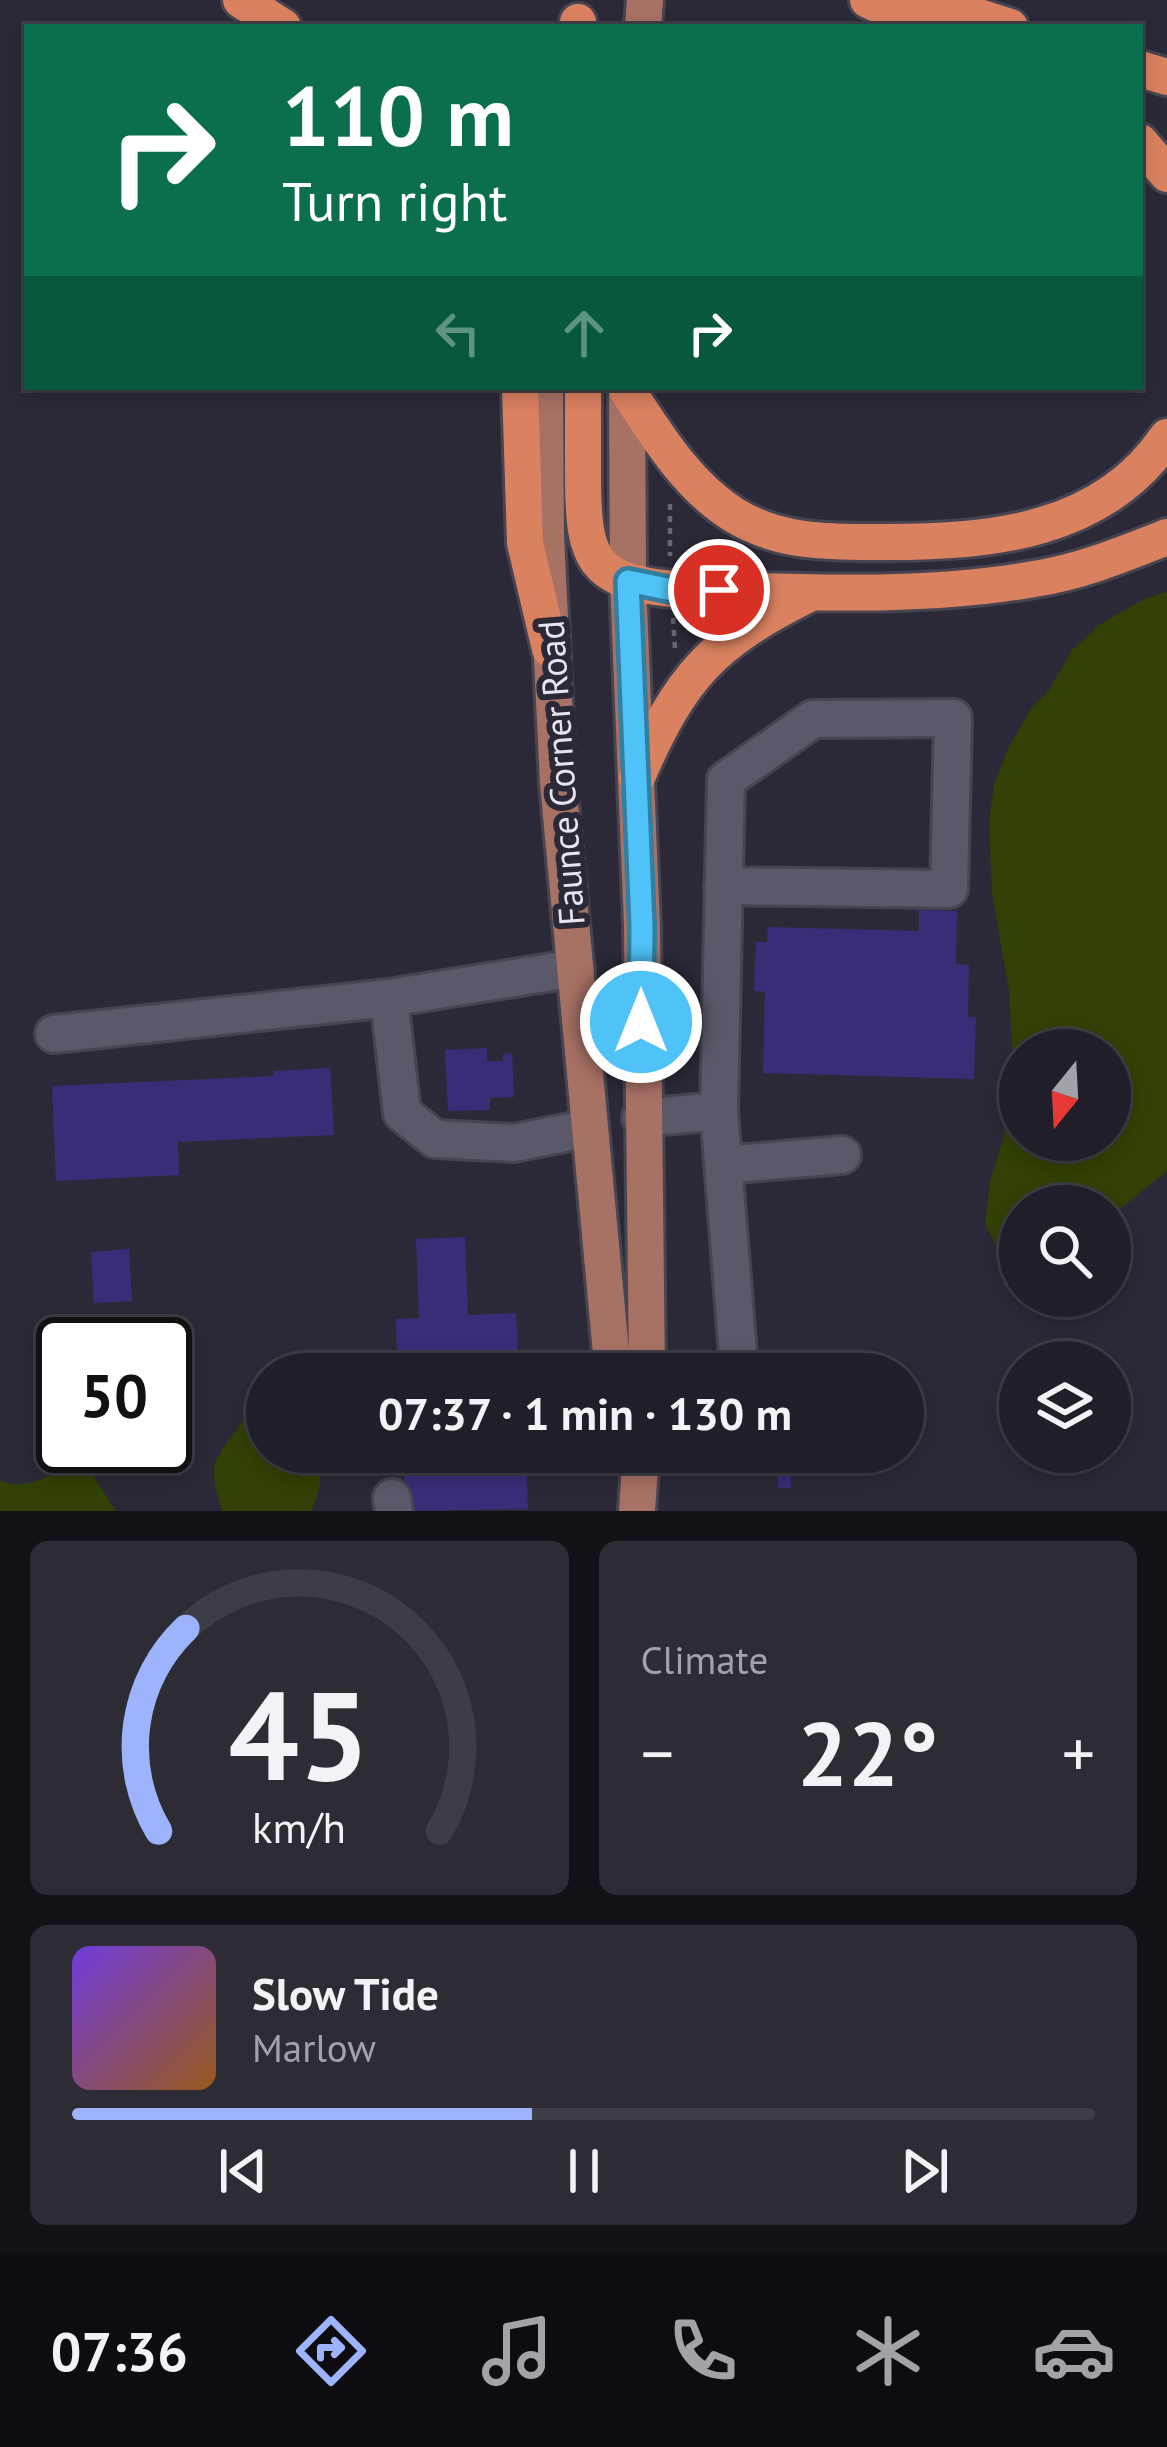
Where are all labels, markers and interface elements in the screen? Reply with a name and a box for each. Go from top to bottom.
text: 110 m [282,60,514,169]
icon: right [84,72,240,228]
text: Turn right [282,166,507,236]
icon: left [425,300,491,366]
icon: ahead [551,300,617,366]
icon: right [677,300,743,366]
pin [668,539,770,641]
icon: arrive [686,557,752,623]
street label: Faunce Corner Road [526,619,595,927]
position arrow [578,959,704,1085]
north arrow [999,1029,1131,1161]
map controls [999,1029,1131,1473]
button: search [999,1185,1131,1317]
speed limit sign: 50 [36,1317,192,1473]
button: layers [999,1341,1131,1473]
text: 07:37 · 1 min · 130 m [378,1384,792,1442]
text: Climate [641,1634,768,1685]
text: 45 [228,1653,370,1814]
text: 22° [797,1694,938,1811]
text: − [641,1710,674,1795]
text: + [1062,1710,1095,1795]
text: km/h [252,1799,346,1855]
text: Slow Tide [252,1964,439,2022]
text: Marlow [252,2022,376,2073]
icon: previous [210,2138,276,2204]
icon: pause [551,2138,617,2204]
icon: next [892,2138,958,2204]
icon: directions [289,2309,373,2393]
icon: music [475,2309,559,2393]
icon: phone [661,2309,745,2393]
icon: climate [846,2309,930,2393]
icon: car [1032,2309,1116,2393]
text: 07:36 [51,2316,188,2386]

